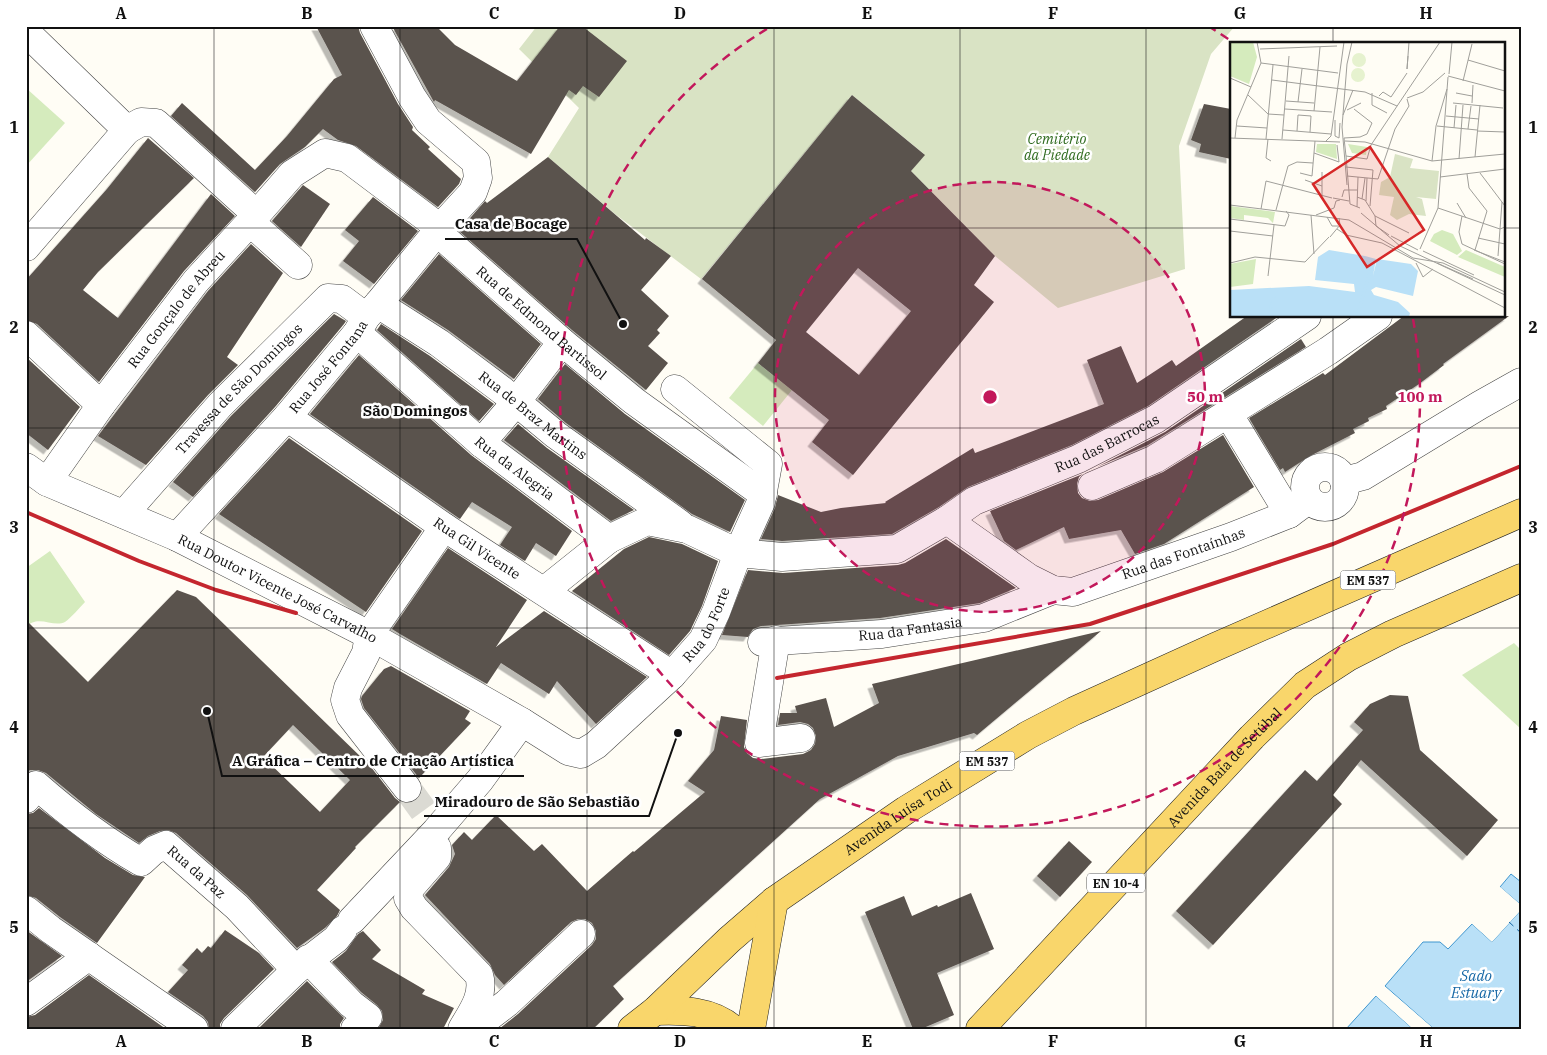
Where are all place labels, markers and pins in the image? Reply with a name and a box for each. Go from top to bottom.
callout: Casa de Bocage [445,209,577,239]
centre of rings [981,388,999,406]
callout: A Gráfica – Centro de Criação Artística [222,746,524,776]
callout: Miradouro de São Sebastião [424,786,649,816]

